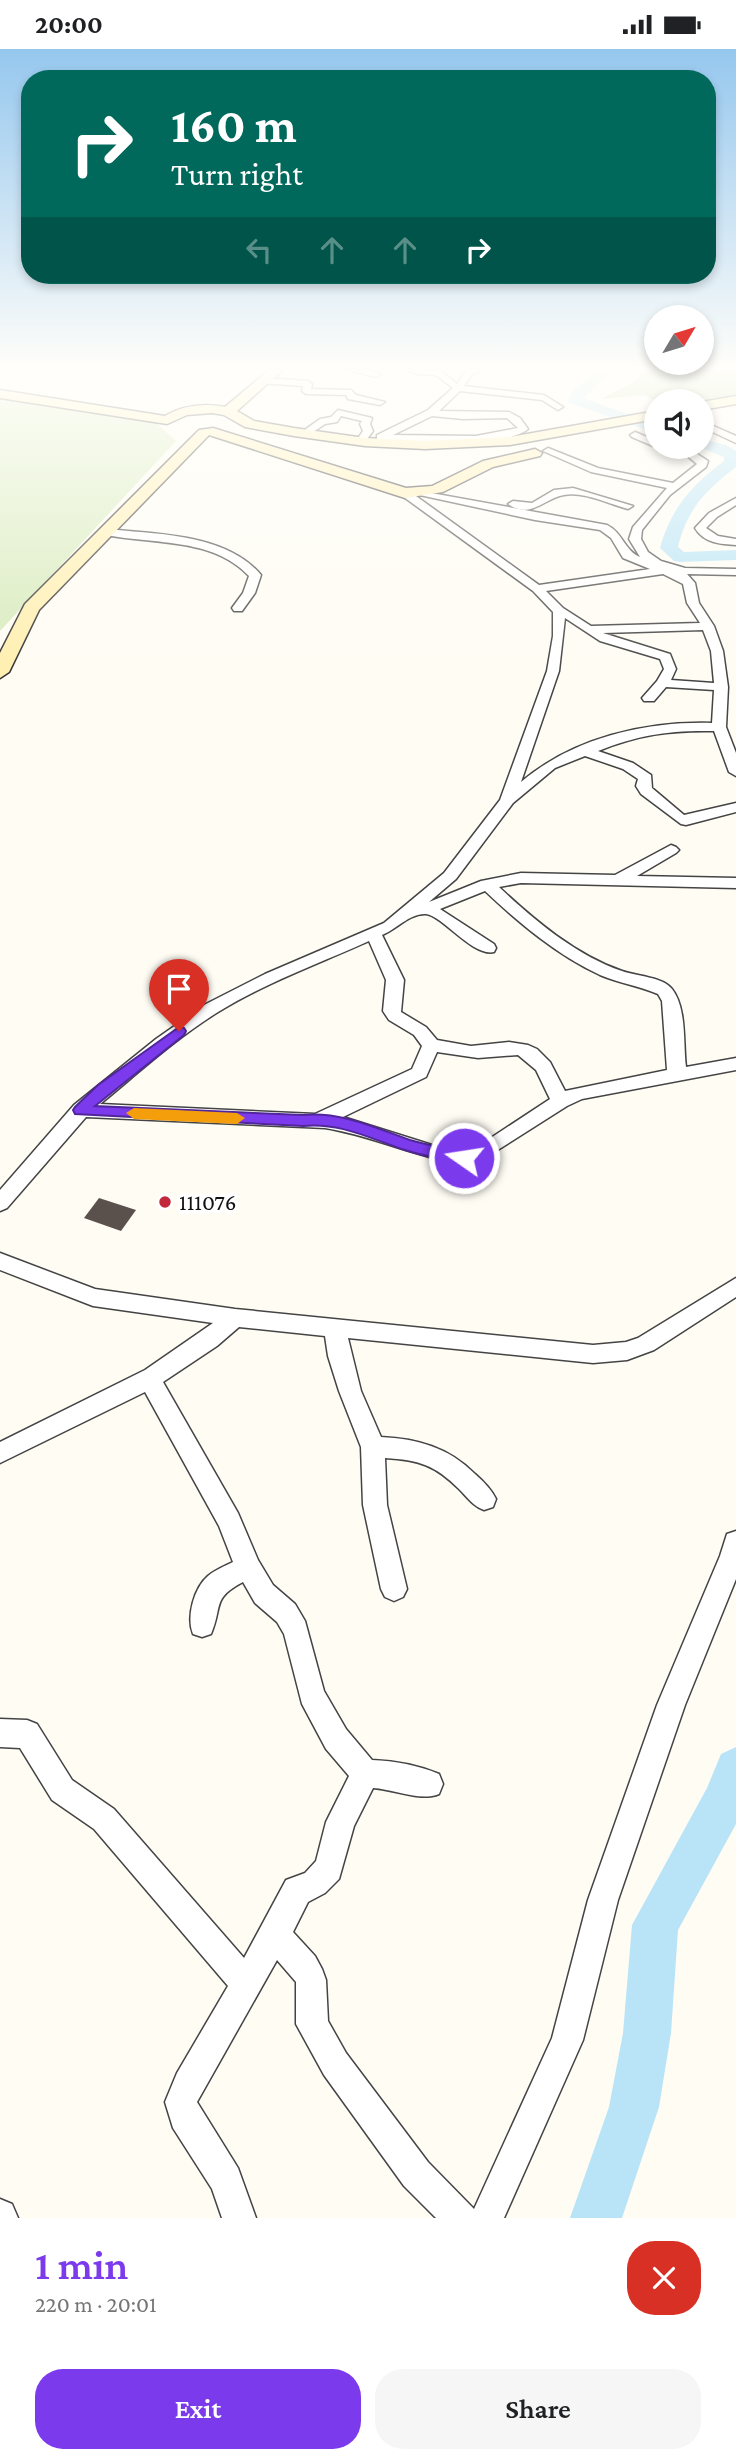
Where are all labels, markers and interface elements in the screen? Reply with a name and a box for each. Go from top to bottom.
text: 20:00 [35,10,103,39]
icon: right [56,98,147,189]
text: 160 m [171,98,297,153]
text: Turn right [171,156,303,192]
icon: left [240,231,278,269]
icon: ahead [313,231,351,269]
icon: ahead [386,231,424,269]
icon: right [459,231,497,269]
north arrow [644,305,714,375]
map controls [644,305,714,459]
button: sound [644,389,714,459]
pin [149,959,209,1031]
icon: arrive [160,970,198,1008]
position arrow [427,1121,501,1195]
place label: 111076 [179,1189,236,1215]
marker: 111076 [157,1194,173,1210]
text: 1 min [35,2241,128,2288]
button: close [627,2241,701,2315]
text: 220 m · 20:01 [35,2291,157,2317]
button: Exit [35,2369,361,2449]
button: Share [375,2369,701,2449]

